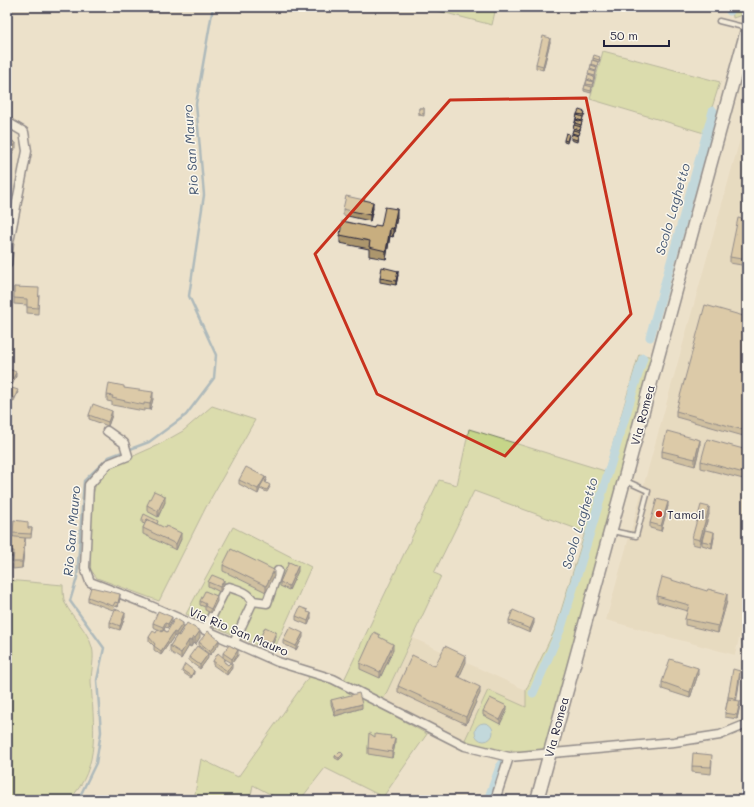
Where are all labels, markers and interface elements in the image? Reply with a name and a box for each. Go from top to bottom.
scale bar [604,22,669,48]
text: 50 m [610,27,638,43]
water label: Rio San Mauro [178,104,202,196]
water label: Scolo Laghetto [651,161,693,257]
street label: Via Romea [626,383,658,447]
water label: Scolo Laghetto [557,475,601,571]
water label: Rio San Mauro [59,485,83,577]
place label: Tamoil [667,506,705,522]
marker: Tamoil [654,509,664,519]
street label: Via Rio San Mauro [187,603,291,659]
street label: Via Romea [540,695,572,759]

